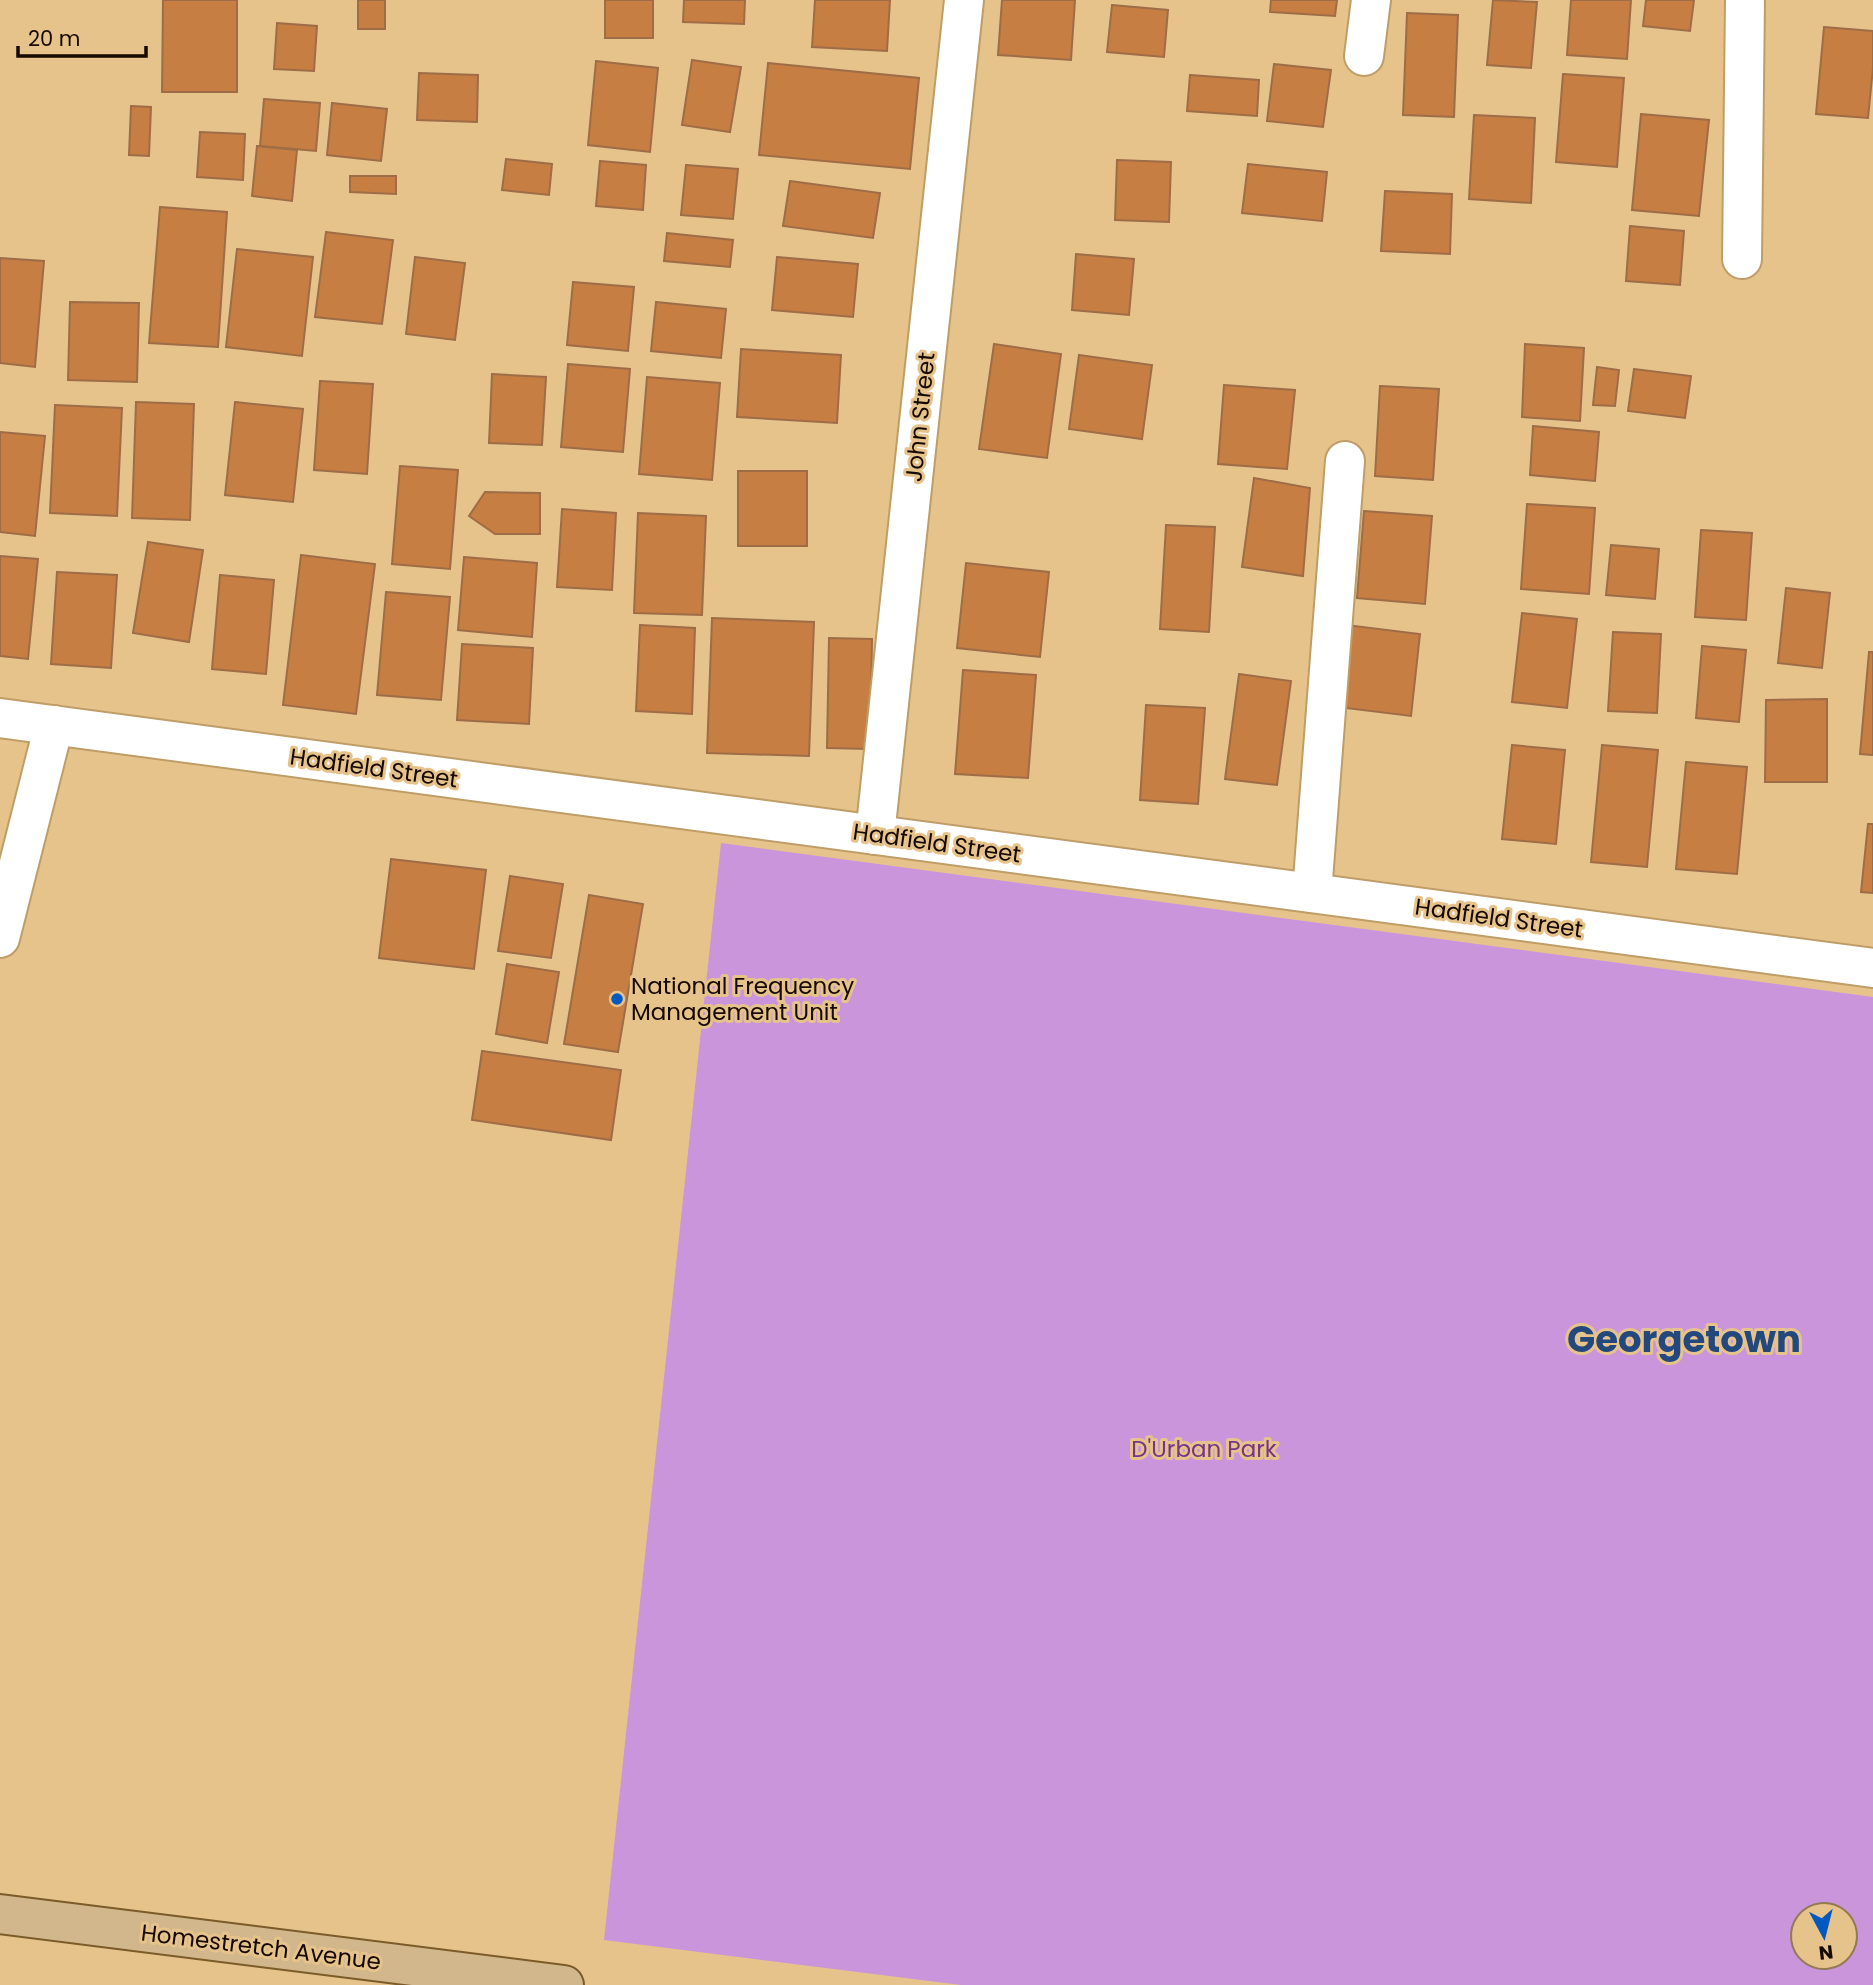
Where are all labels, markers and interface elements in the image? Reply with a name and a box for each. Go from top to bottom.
scale bar [18,14,145,58]
text: 20 m [28,24,81,53]
street label: John Street [897,351,943,483]
street label: Hadfield Street [288,740,460,796]
street label: Hadfield Street [851,815,1023,871]
street label: Hadfield Street [1413,890,1585,946]
place label: National Frequency Management Unit [631,970,854,1028]
marker: National Frequency Management Unit [609,991,625,1007]
district label: Georgetown [1567,1313,1801,1365]
park label: D'Urban Park [1131,1433,1277,1465]
north arrow [1789,1901,1859,1971]
street label: Homestretch Avenue [139,1916,383,1978]
text: N [1817,1938,1835,1967]

